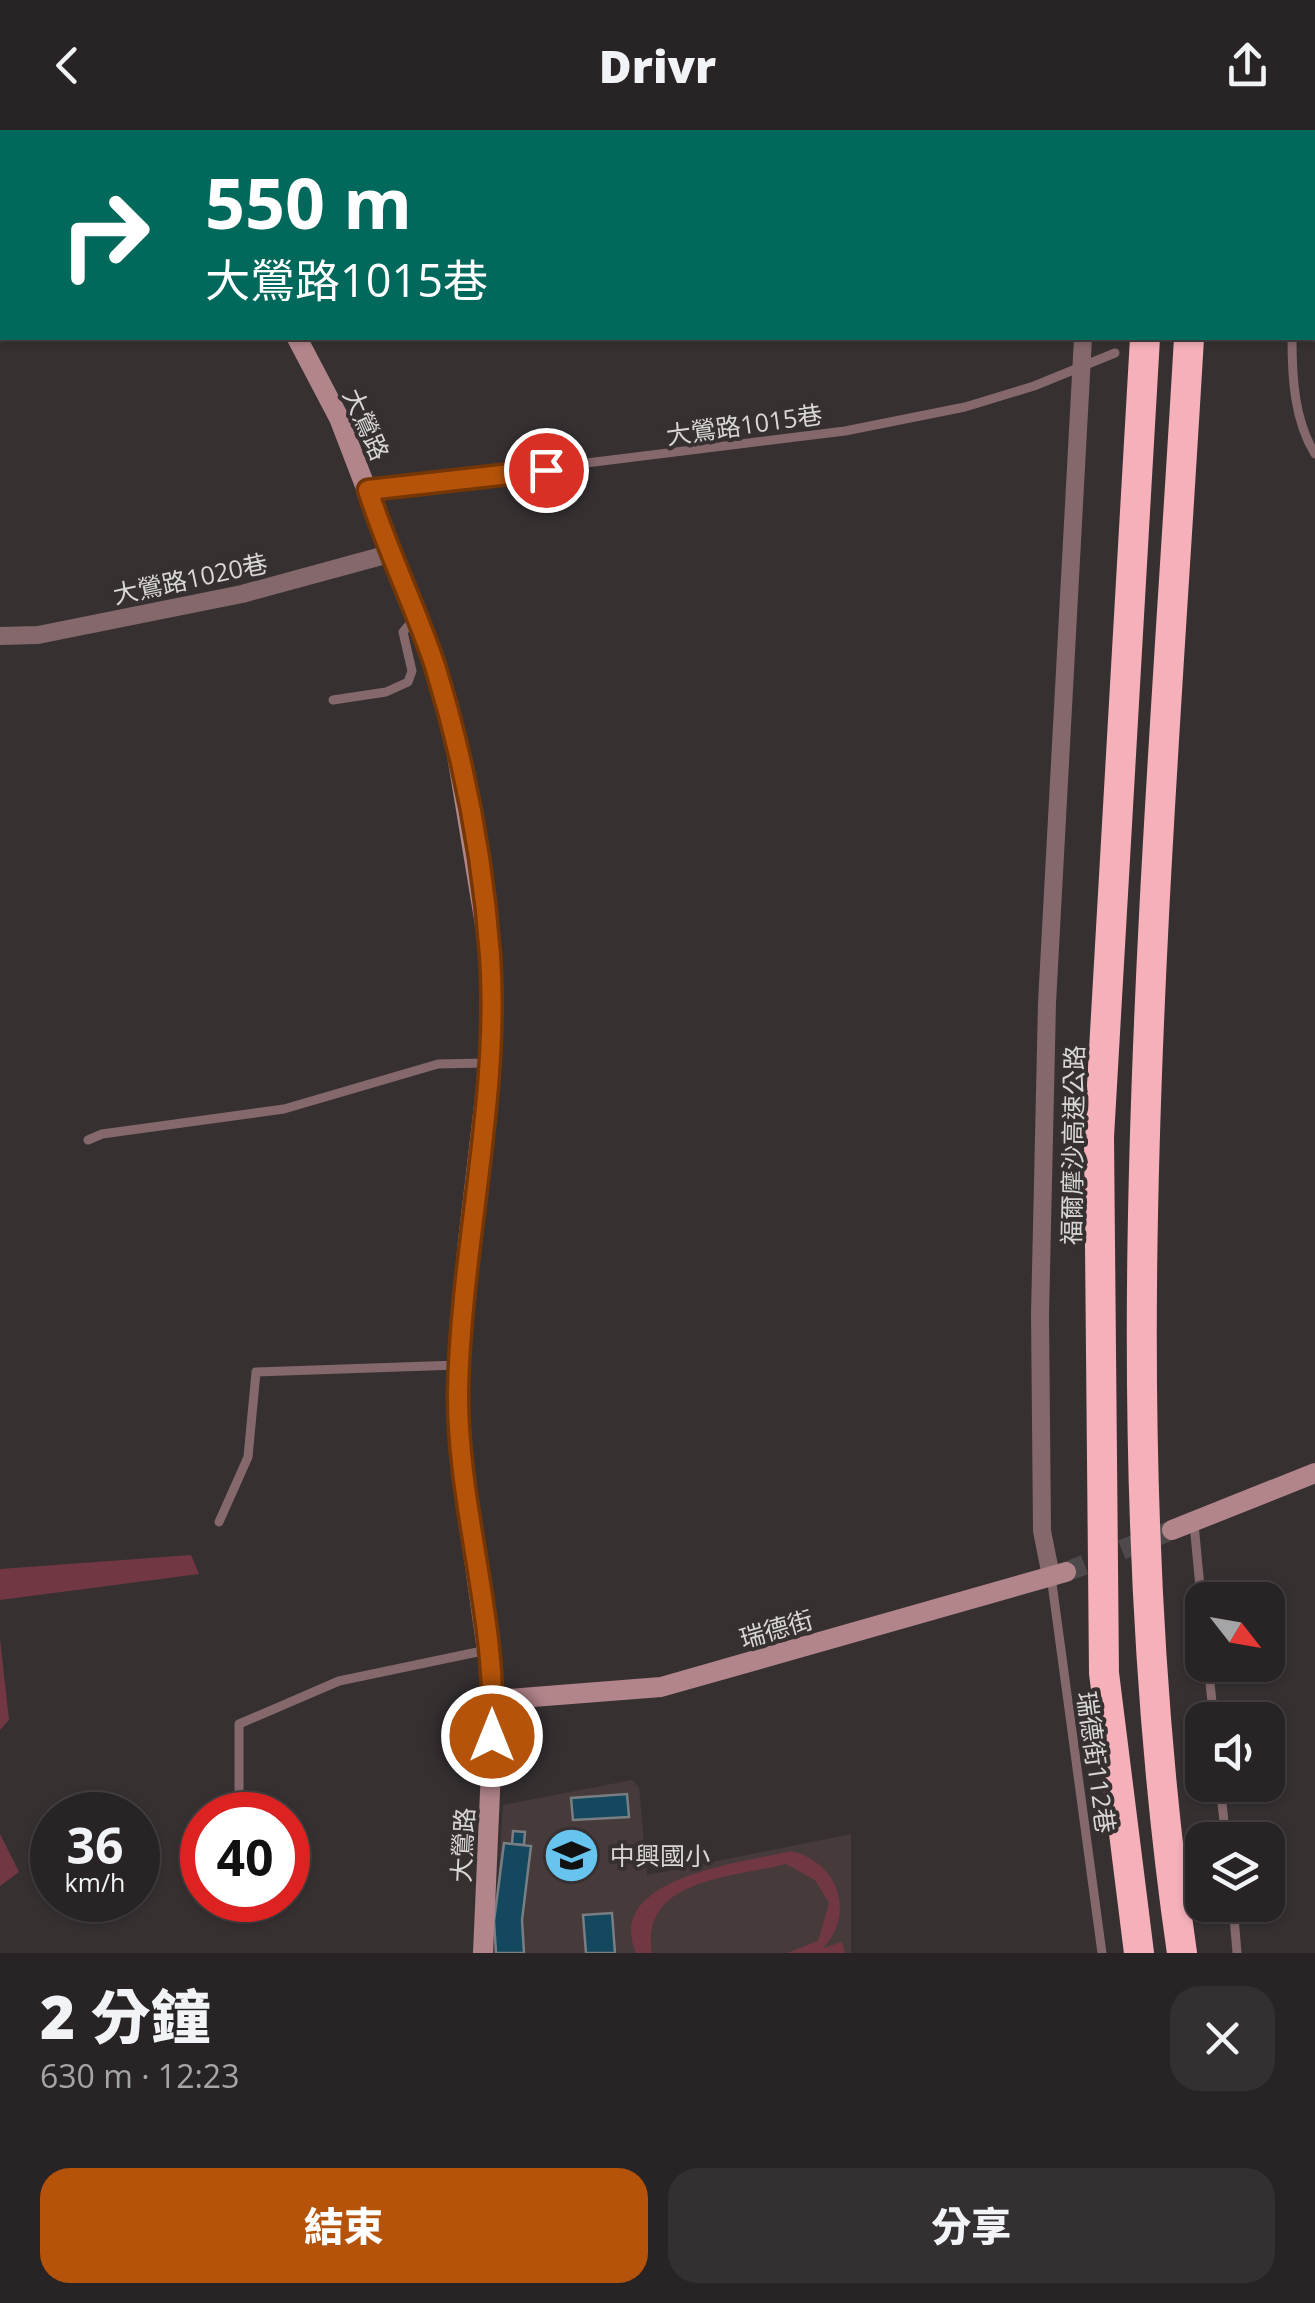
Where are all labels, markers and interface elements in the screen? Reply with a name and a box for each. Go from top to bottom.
text: Drivr [599,35,716,96]
icon: back [40,38,95,93]
icon: share [1220,38,1275,93]
text: 550 m [205,154,412,250]
icon: right [40,170,170,300]
text: 大鶯路1015巷 [205,249,488,310]
street label: 大鶯路 [336,383,398,465]
street label: 大鶯路1015巷 [664,396,824,452]
pin [504,428,589,513]
icon: arrive [519,443,574,498]
street label: 大鶯路1020巷 [110,545,270,611]
street label: 福爾摩沙高速公路 [1053,1045,1091,1245]
north arrow [1185,1582,1285,1682]
map controls [1185,1582,1285,1922]
street label: 瑞德街 [735,1601,817,1655]
position arrow [440,1684,544,1788]
street label: 瑞德街112巷 [1070,1689,1124,1835]
button: sound [1185,1702,1285,1802]
speed limit sign: 40 [180,1792,310,1922]
street label: 大鶯路 [443,1807,481,1883]
text: 36 [66,1811,124,1879]
button: layers [1185,1822,1285,1922]
school or university icon: 中興國小 [541,1825,601,1885]
place label: 中興國小 [610,1838,710,1872]
text: km/h [65,1865,125,1899]
text: 2 分鐘 [40,1975,211,2057]
button: close [1170,1986,1275,2091]
text: 630 m · 12:23 [40,2054,239,2097]
button: 結束 [40,2168,648,2283]
button: 分享 [668,2168,1275,2283]

